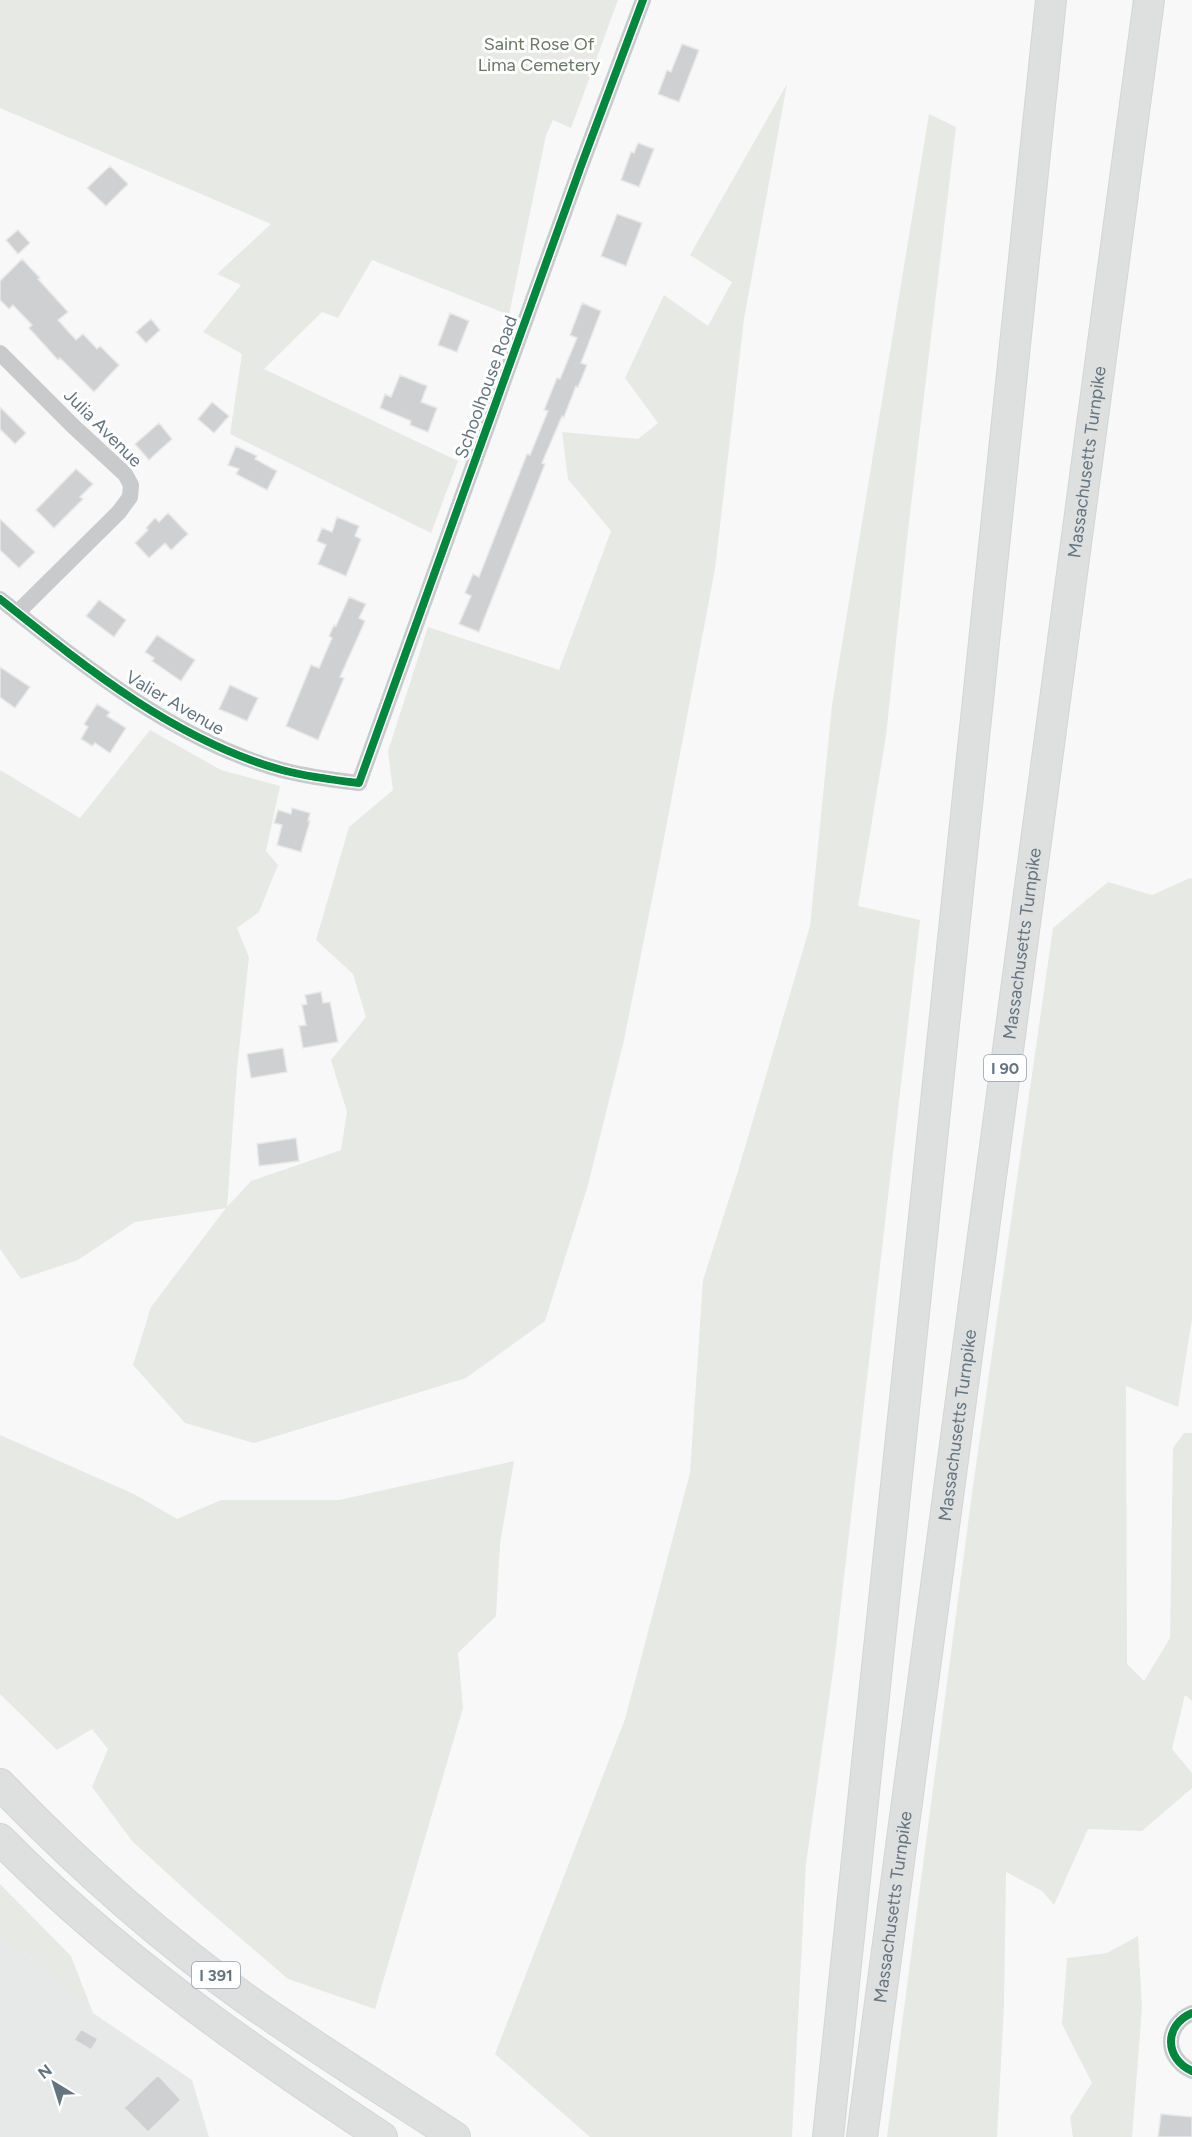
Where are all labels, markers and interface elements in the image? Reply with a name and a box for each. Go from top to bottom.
park label: Saint Rose Of Lima Cemetery [478,33,601,76]
street label: Schoolhouse Road [450,313,522,461]
street label: Massachusetts Turnpike [1063,365,1111,559]
street label: Julia Avenue [59,384,147,472]
street label: Valier Avenue [122,666,228,740]
street label: Massachusetts Turnpike [998,846,1046,1041]
road number: I 90 [984,1055,1026,1081]
street label: Massachusetts Turnpike [934,1328,981,1523]
street label: Massachusetts Turnpike [869,1810,917,2004]
road number: I 391 [192,1962,240,1988]
north arrow [24,2053,84,2113]
text: N [34,2060,56,2083]

